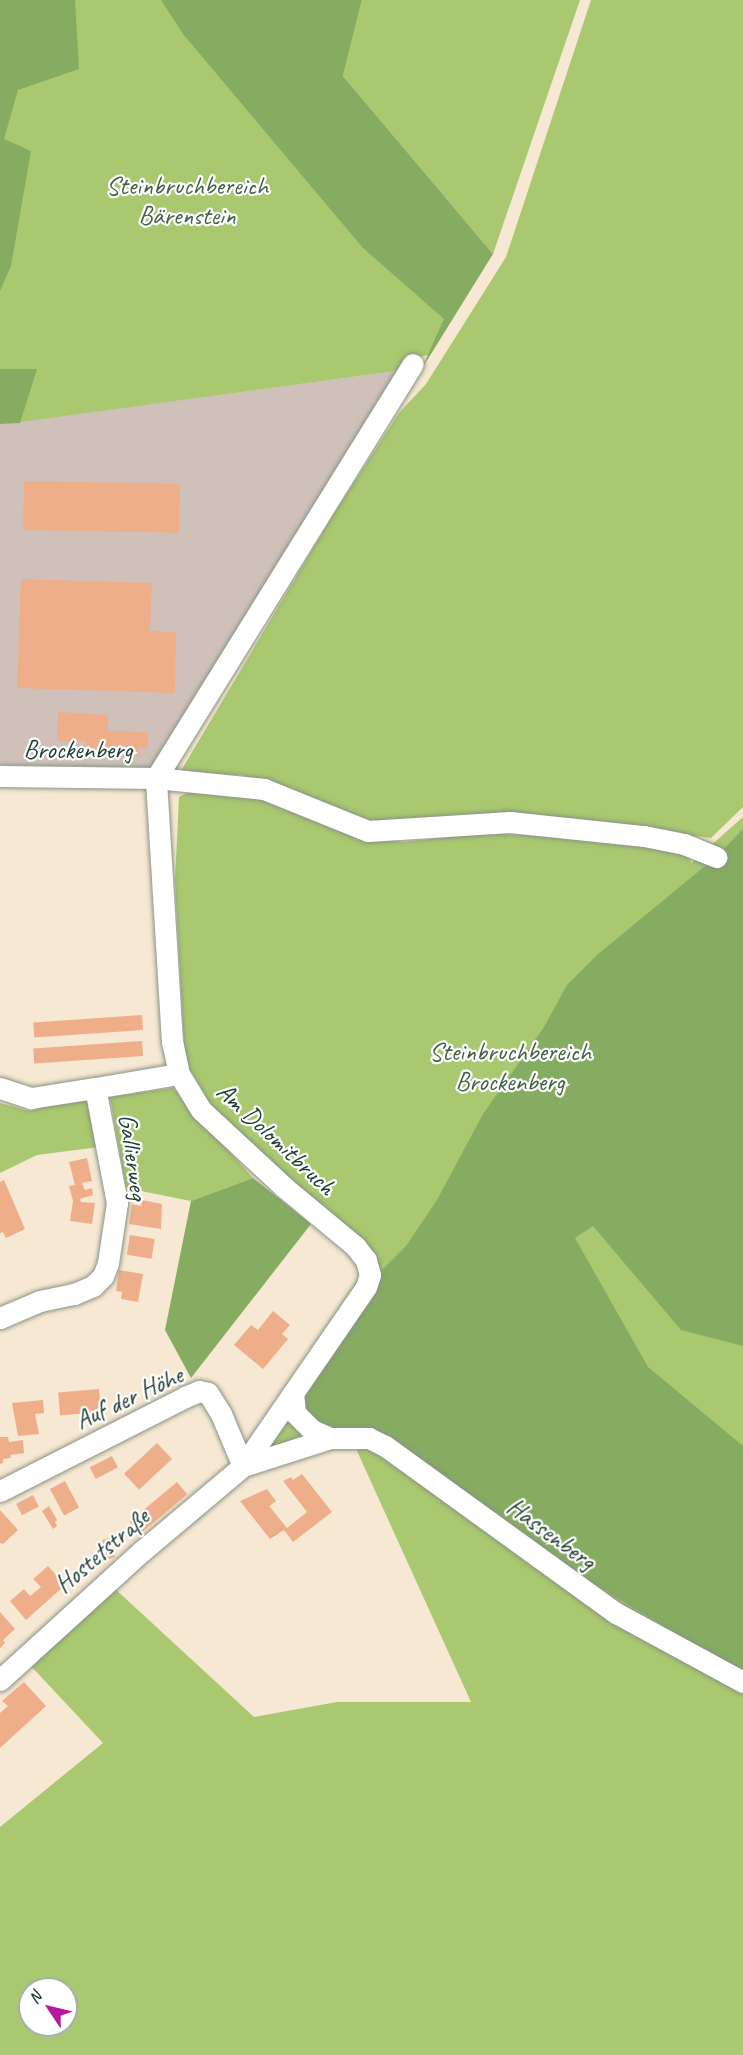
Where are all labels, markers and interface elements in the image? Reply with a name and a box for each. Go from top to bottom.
park label: Steinbruchbereich Bärenstein [106,170,268,231]
street label: Brockenberg [23,734,133,766]
park label: Steinbruchbereich Brockenberg [429,1036,591,1098]
street label: Am Dolomitbruch [209,1075,343,1203]
street label: Gallierweg [112,1112,154,1202]
street label: Auf der Höhe [70,1360,188,1436]
street label: Hassenberg [500,1491,602,1577]
street label: Hostetstraße [49,1502,155,1600]
north arrow [18,1977,78,2037]
text: N [24,1988,46,2008]

